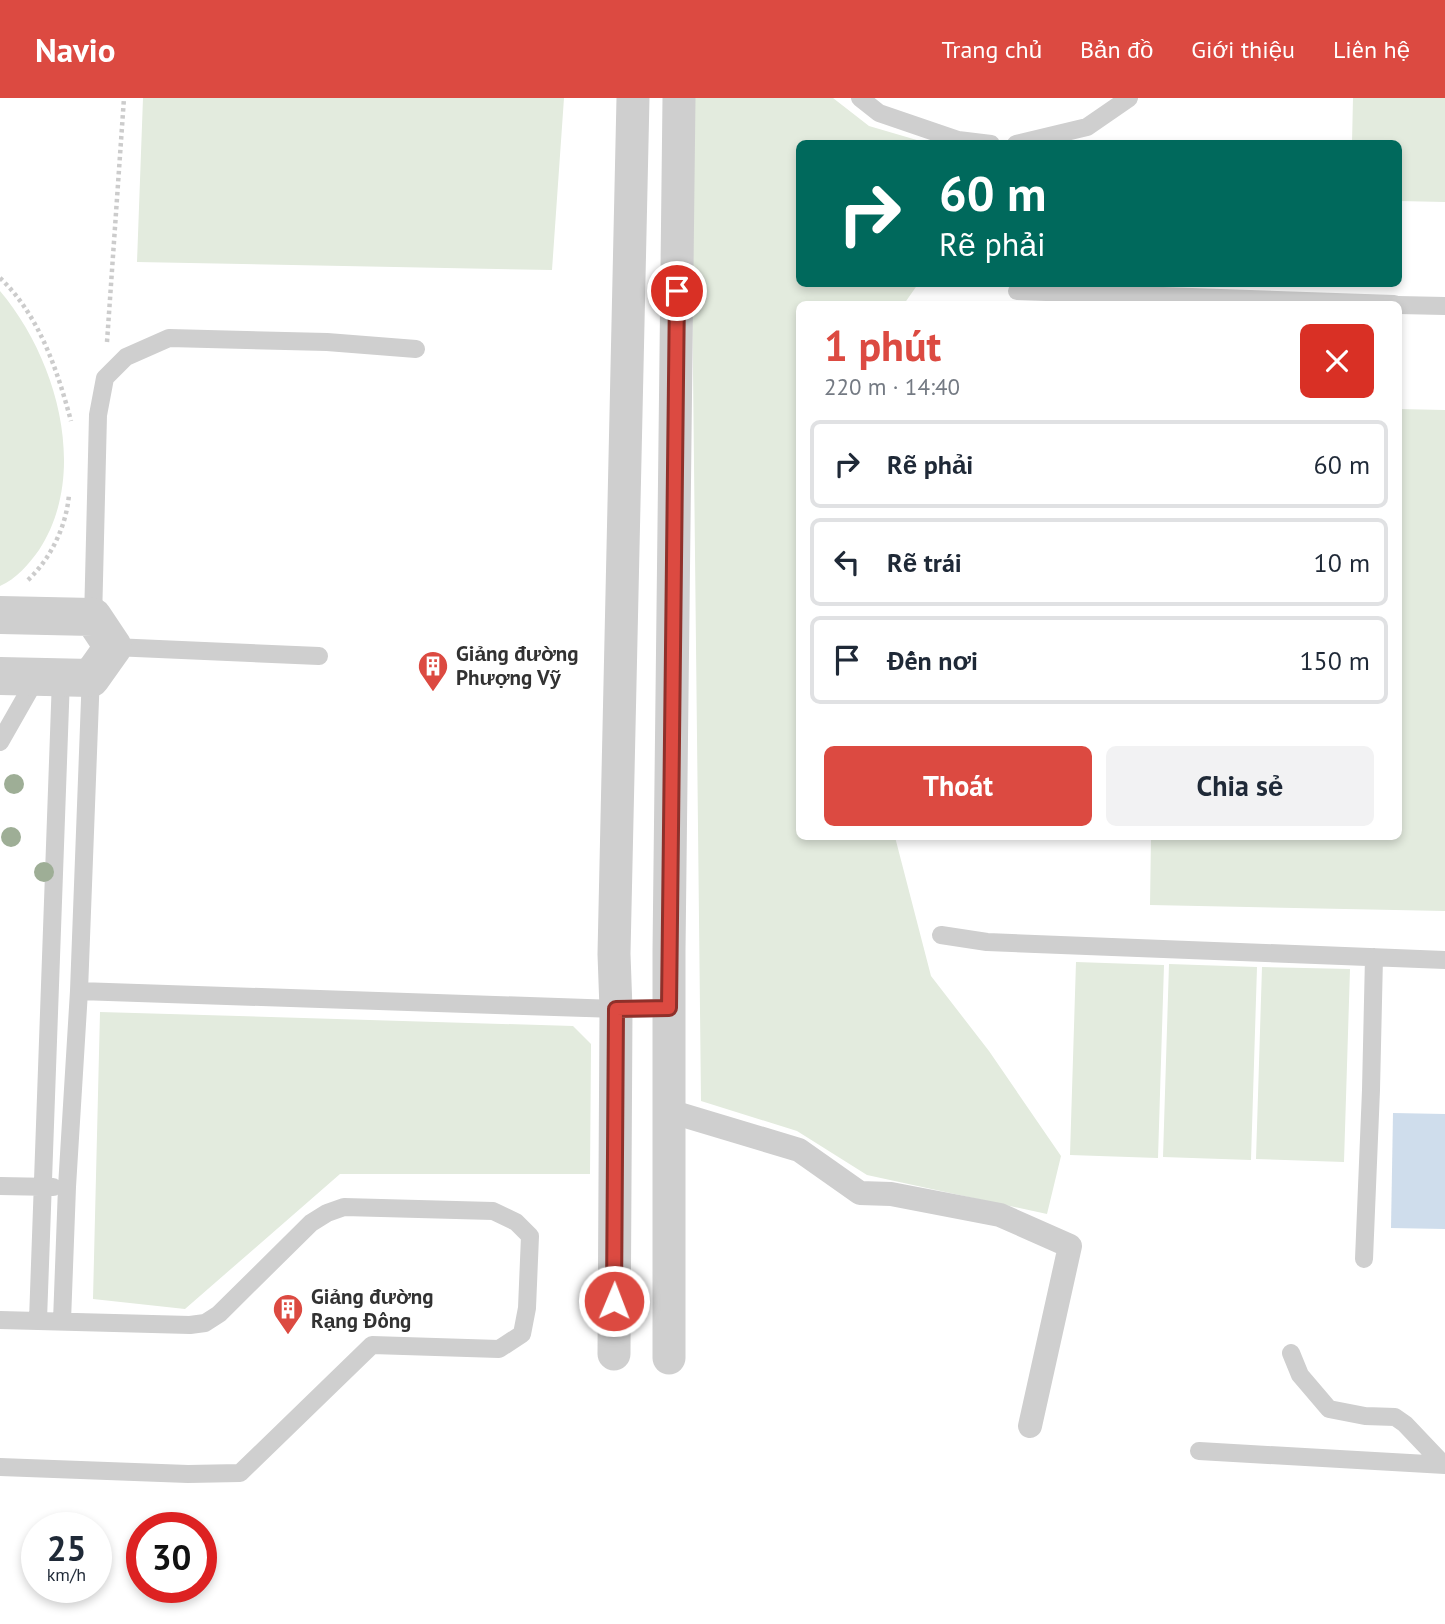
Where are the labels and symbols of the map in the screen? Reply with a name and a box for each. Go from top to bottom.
pin [647,261,707,321]
place label: Giảng đường Phượng Vỹ [456,640,579,691]
building icon: Giảng đường Phượng Vỹ [416,649,450,693]
position arrow [577,1264,651,1338]
place label: Giảng đường Rạng Đông [311,1283,434,1334]
building icon: Giảng đường Rạng Đông [271,1292,305,1336]
speed limit sign: 30 [126,1512,217,1603]

